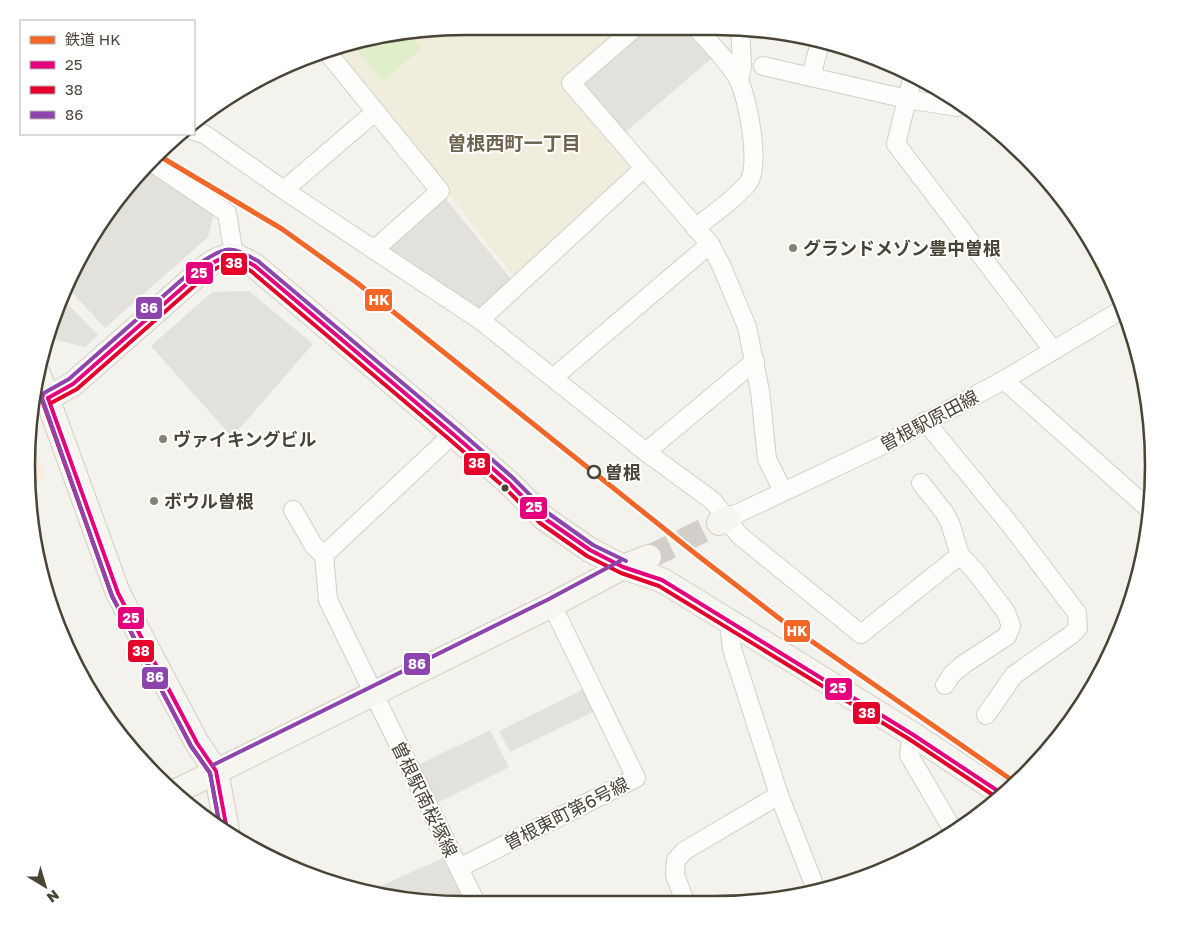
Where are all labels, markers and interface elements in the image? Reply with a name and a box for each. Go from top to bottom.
legend [20,20,195,135]
text: 鉄道 HK [65,30,121,48]
text: 25 [65,55,82,73]
text: 38 [65,80,83,98]
text: 86 [65,105,83,123]
district label: 曽根西町一丁目 [447,131,581,154]
place label: グランドメゾン豊中曽根 [803,237,1001,259]
marker: グランドメゾン豊中曽根 [787,242,799,254]
line badge: 38 [220,252,248,276]
text: 38 [225,254,243,271]
line badge: 25 [185,261,214,285]
text: 25 [190,264,208,281]
line badge: HK [364,288,393,312]
text: HK [369,291,389,308]
line badge: 86 [135,296,163,320]
text: 86 [140,299,158,316]
street label: 曽根駅原田線 [876,385,982,455]
place label: ヴァイキングビル [173,428,316,450]
marker: ヴァイキングビル [157,433,169,445]
line badge: 38 [463,452,491,476]
text: 38 [468,454,486,471]
place label: 曽根 [605,461,641,483]
marker: 曽根 [587,465,601,479]
unlabelled marker [500,483,510,493]
place label: ボウル曽根 [164,490,254,512]
marker: ボウル曽根 [148,495,160,507]
line badge: 25 [519,496,548,520]
text: 25 [525,498,543,515]
line badge: 25 [117,606,145,630]
text: 25 [122,609,140,626]
line badge: HK [783,619,811,643]
text: HK [787,622,807,639]
line badge: 38 [127,639,155,663]
text: 38 [132,642,150,659]
line badge: 86 [403,652,431,676]
text: 86 [408,655,426,672]
line badge: 86 [141,666,169,690]
text: 86 [146,668,164,685]
line badge: 25 [824,677,853,701]
text: 25 [829,679,847,696]
line badge: 38 [852,701,881,725]
text: 38 [858,704,876,721]
street label: 曽根駅南桜塚線 [387,738,463,860]
street label: 曽根東町第6号線 [500,772,632,854]
north arrow [20,861,70,911]
text: N [44,887,63,907]

